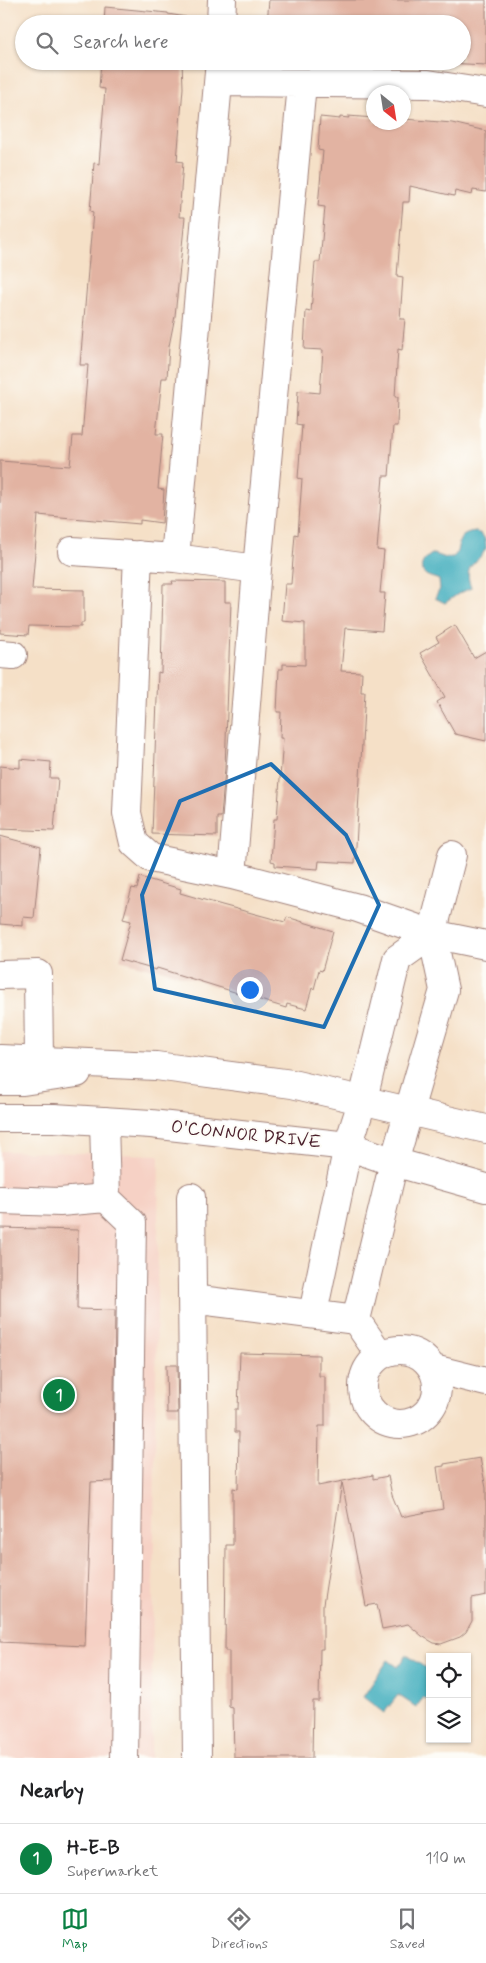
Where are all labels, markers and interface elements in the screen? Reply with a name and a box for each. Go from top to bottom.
search box [15,15,471,70]
icon: search [33,29,61,57]
text: Search here [73,30,169,55]
north arrow [366,85,411,130]
your location [237,977,263,1003]
street label: O'CONNOR DRIVE [170,1115,322,1155]
pin: 1 [43,1376,75,1414]
map controls [426,1653,471,1743]
button: locate [426,1653,471,1698]
button: layers [426,1698,471,1743]
text: Nearby [20,1777,84,1805]
text: H-E-B [67,1836,120,1861]
text: 1 [32,1848,40,1869]
text: 110 m [425,1848,466,1869]
text: Supermarket [67,1861,158,1882]
tab: Map [61,1905,89,1953]
tab: Directions [211,1905,268,1953]
tab: Saved [390,1905,425,1953]

